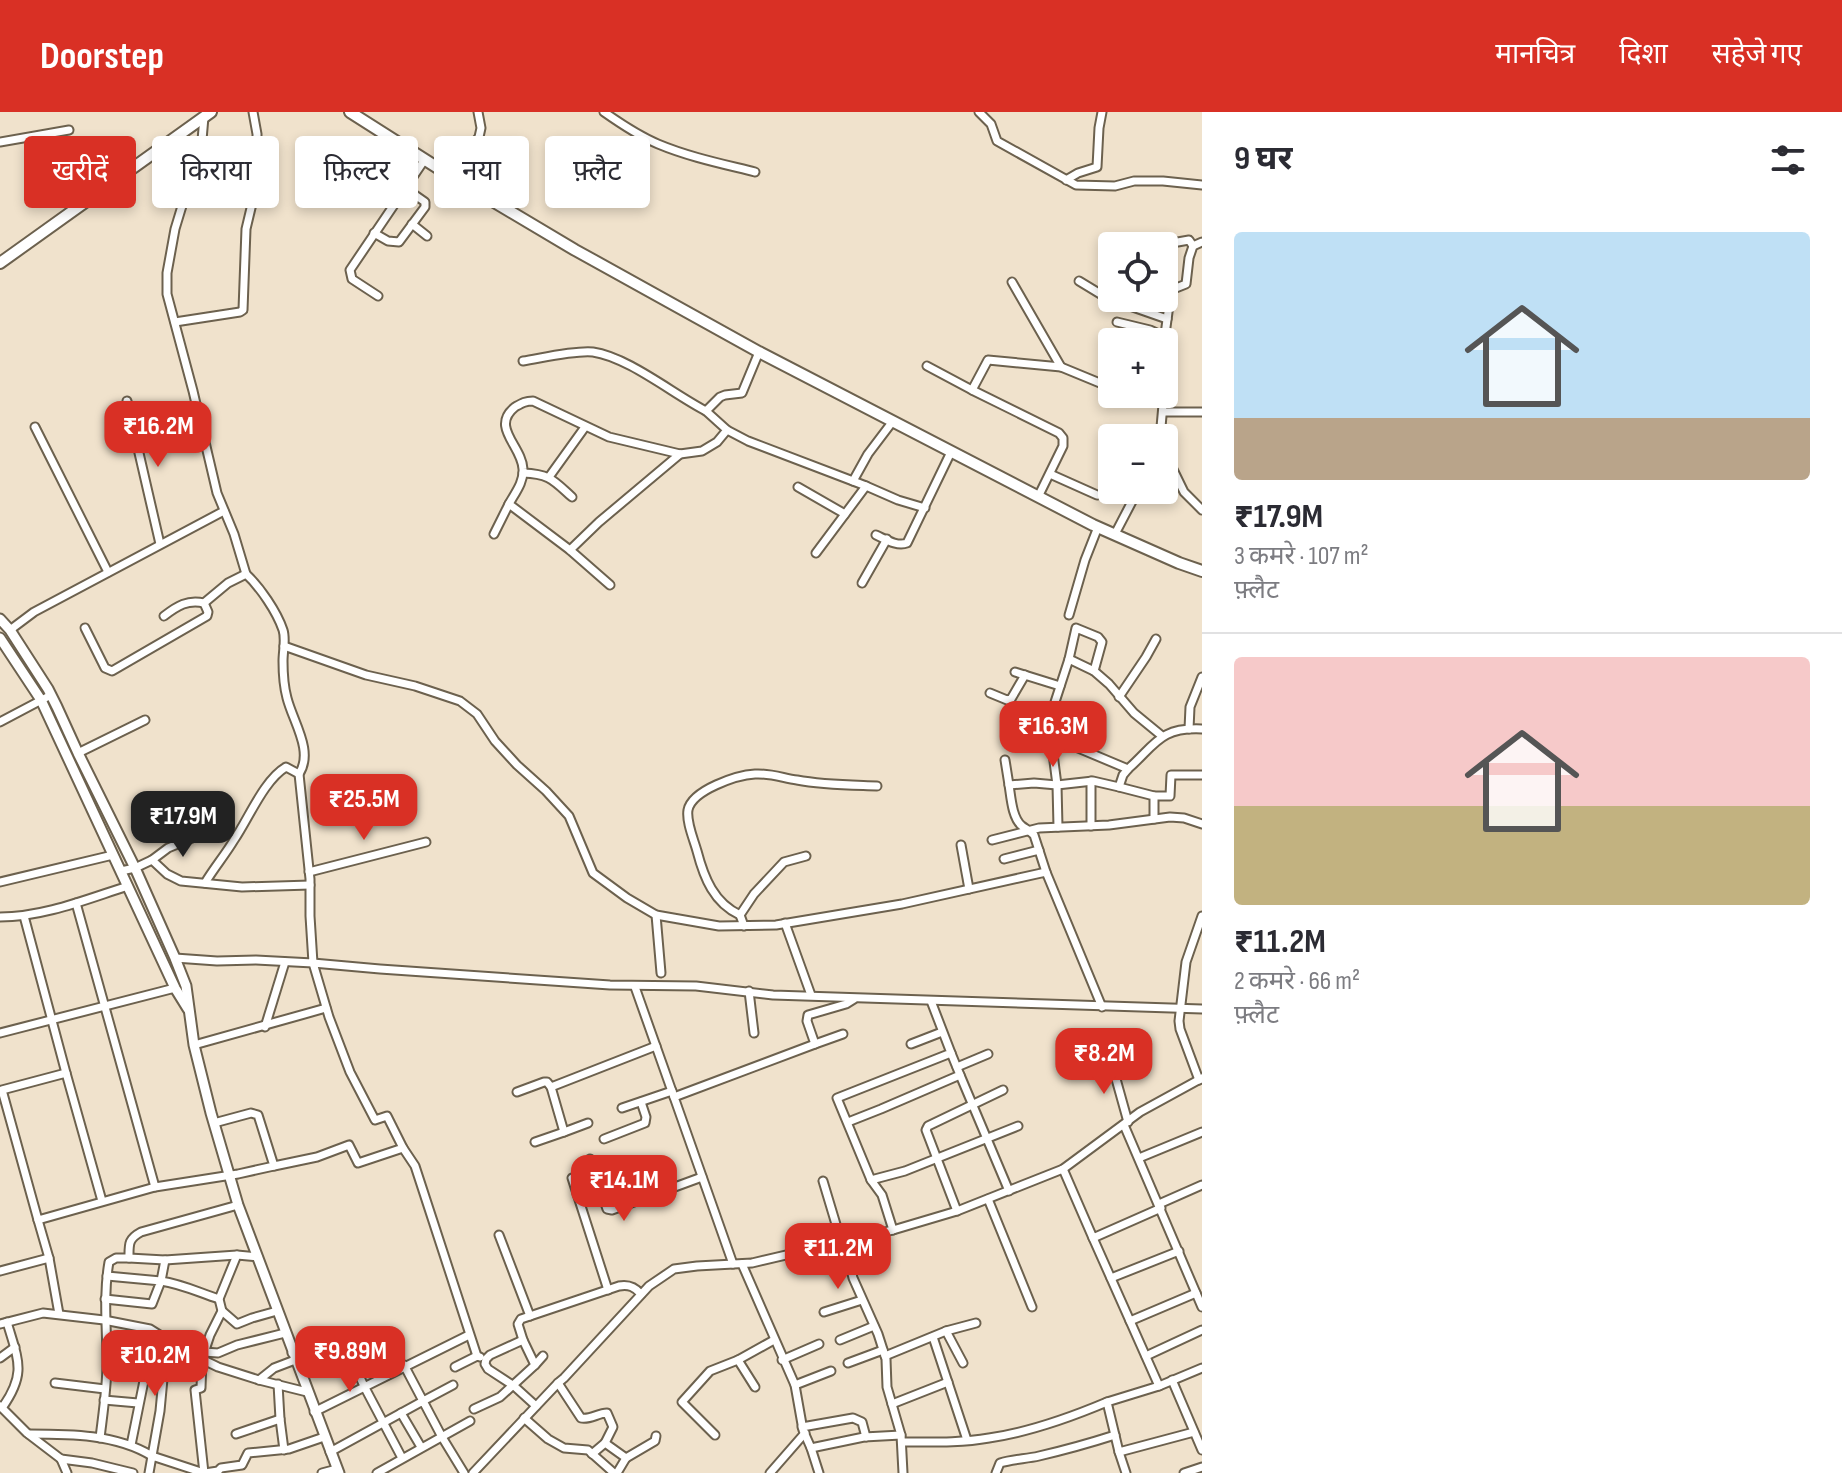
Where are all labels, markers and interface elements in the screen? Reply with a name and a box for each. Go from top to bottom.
text: Doorstep [40,34,164,79]
text: मानचित्र [1495,38,1575,71]
text: दिशा [1619,38,1668,71]
text: सहेजे गए [1712,38,1802,71]
chip: खरीदें [24,136,136,208]
chip: किराया [152,136,279,208]
chip: फ़िल्टर [295,136,418,208]
chip: नया [434,136,529,208]
chip: फ़्लैट [545,136,650,208]
text: 9 घर [1234,138,1292,179]
icon: filters [1766,138,1810,182]
map controls [1098,232,1178,504]
button: locate [1098,232,1178,312]
icon: home [1450,284,1594,428]
button: + [1098,328,1178,408]
pin: ₹16.2M [93,401,223,469]
text: ₹16.2M [122,411,194,442]
button: − [1098,424,1178,504]
text: ₹17.9M [1234,496,1323,537]
text: 3 कमरे · 107 m² [1234,541,1369,572]
text: फ़्लैट [1234,575,1279,606]
pin: ₹16.3M [988,701,1118,769]
icon: home [1450,709,1594,853]
text: ₹16.3M [1018,711,1088,742]
pin: ₹25.5M [299,774,429,842]
text: ₹25.5M [328,784,400,815]
pin: ₹17.9M [118,791,248,859]
text: ₹17.9M [149,801,217,832]
text: ₹11.2M [1234,921,1326,962]
text: 2 कमरे · 66 m² [1234,966,1360,997]
text: फ़्लैट [1234,1000,1279,1031]
pin: ₹8.2M [1048,1028,1160,1096]
text: ₹8.2M [1073,1038,1135,1069]
pin: ₹14.1M [559,1155,689,1223]
text: ₹14.1M [589,1165,659,1196]
pin: ₹11.2M [773,1223,903,1291]
text: ₹11.2M [803,1233,873,1264]
pin: ₹9.89M [285,1326,415,1394]
pin: ₹10.2M [90,1330,220,1398]
text: ₹9.89M [313,1336,387,1367]
text: ₹10.2M [119,1340,191,1371]

